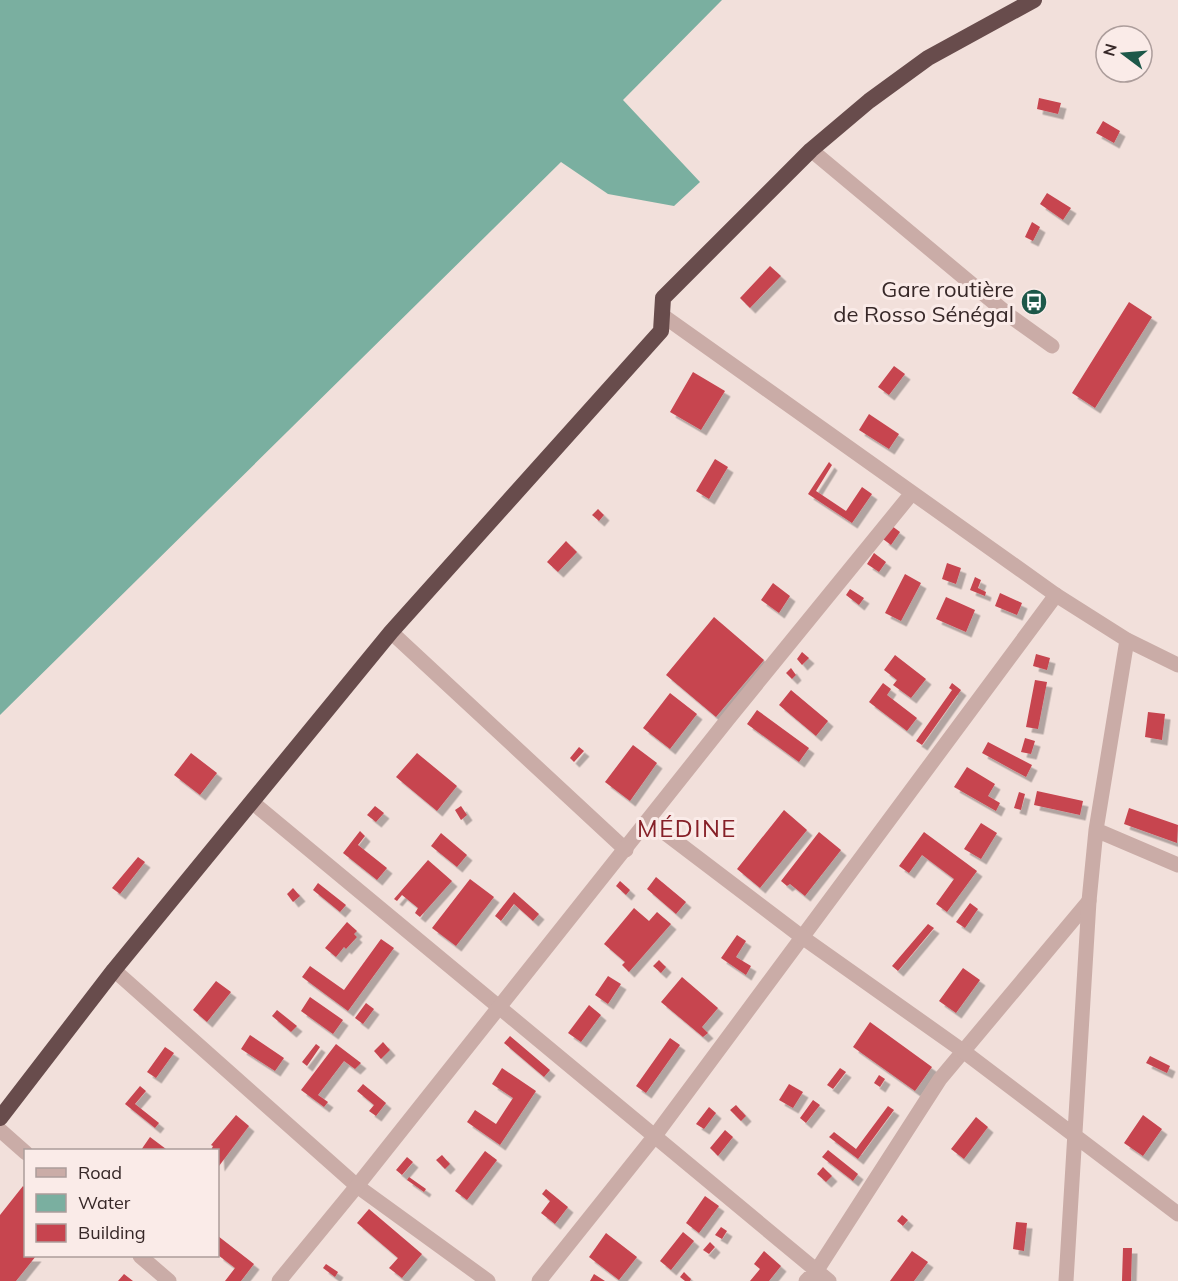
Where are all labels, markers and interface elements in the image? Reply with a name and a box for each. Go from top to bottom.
north arrow [1094,24,1154,84]
text: N [1098,41,1121,58]
place label: Gare routière de Rosso Sénégal [833,275,1014,328]
bus stop icon: Gare routière de Rosso Sénégal [1019,287,1049,317]
district label: MÉDINE [637,813,737,843]
legend [24,1149,219,1257]
text: Road [78,1161,122,1184]
text: Water [78,1191,131,1214]
text: Building [78,1221,146,1244]

